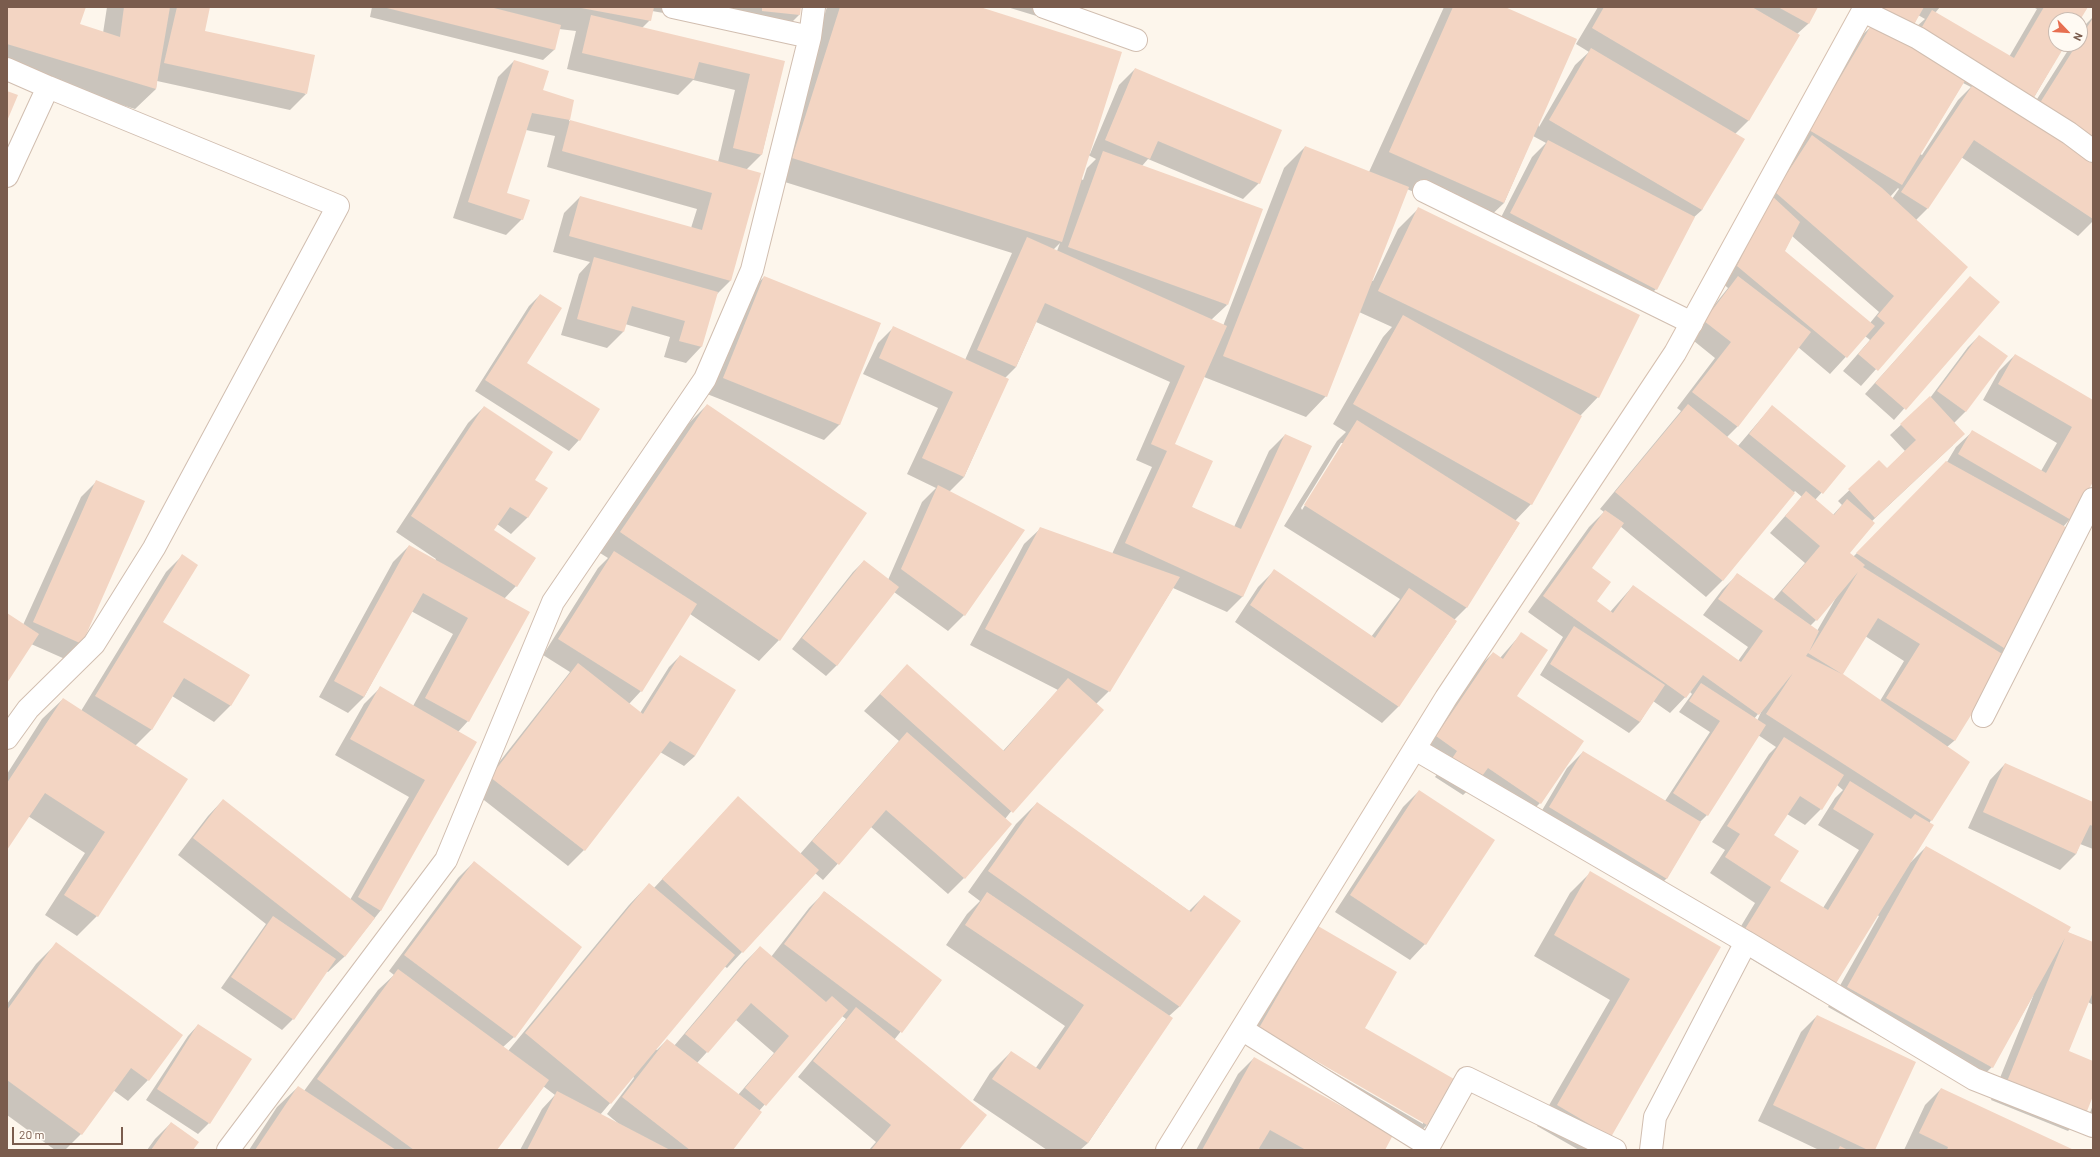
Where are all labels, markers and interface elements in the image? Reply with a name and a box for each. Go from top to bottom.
north arrow [2048,12,2088,52]
text: N [2071,31,2086,43]
scale bar [14,1119,125,1145]
text: 20 m [19,1127,45,1141]

